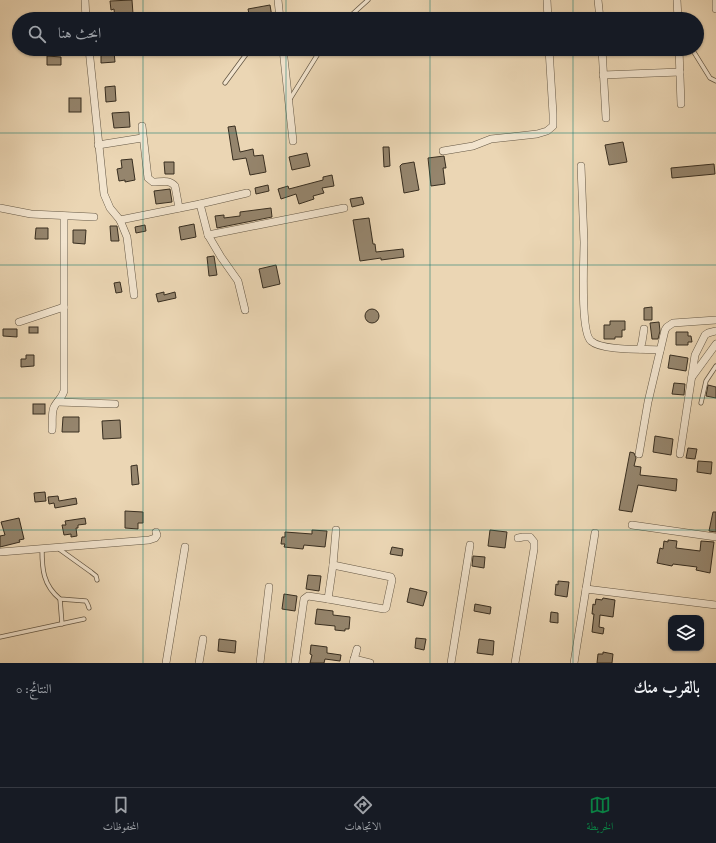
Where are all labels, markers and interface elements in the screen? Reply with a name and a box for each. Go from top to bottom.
search box [12,12,704,56]
icon: search [26,23,48,45]
text: ابحث هنا [58,24,101,43]
map controls [668,615,704,651]
button: layers [668,615,704,651]
text: بالقرب منك [633,678,700,699]
text: النتائج: 0 [16,681,51,698]
tab: المحفوظات [103,794,139,837]
tab: الاتجاهات [344,794,381,837]
tab: الخريطة [587,794,613,837]

